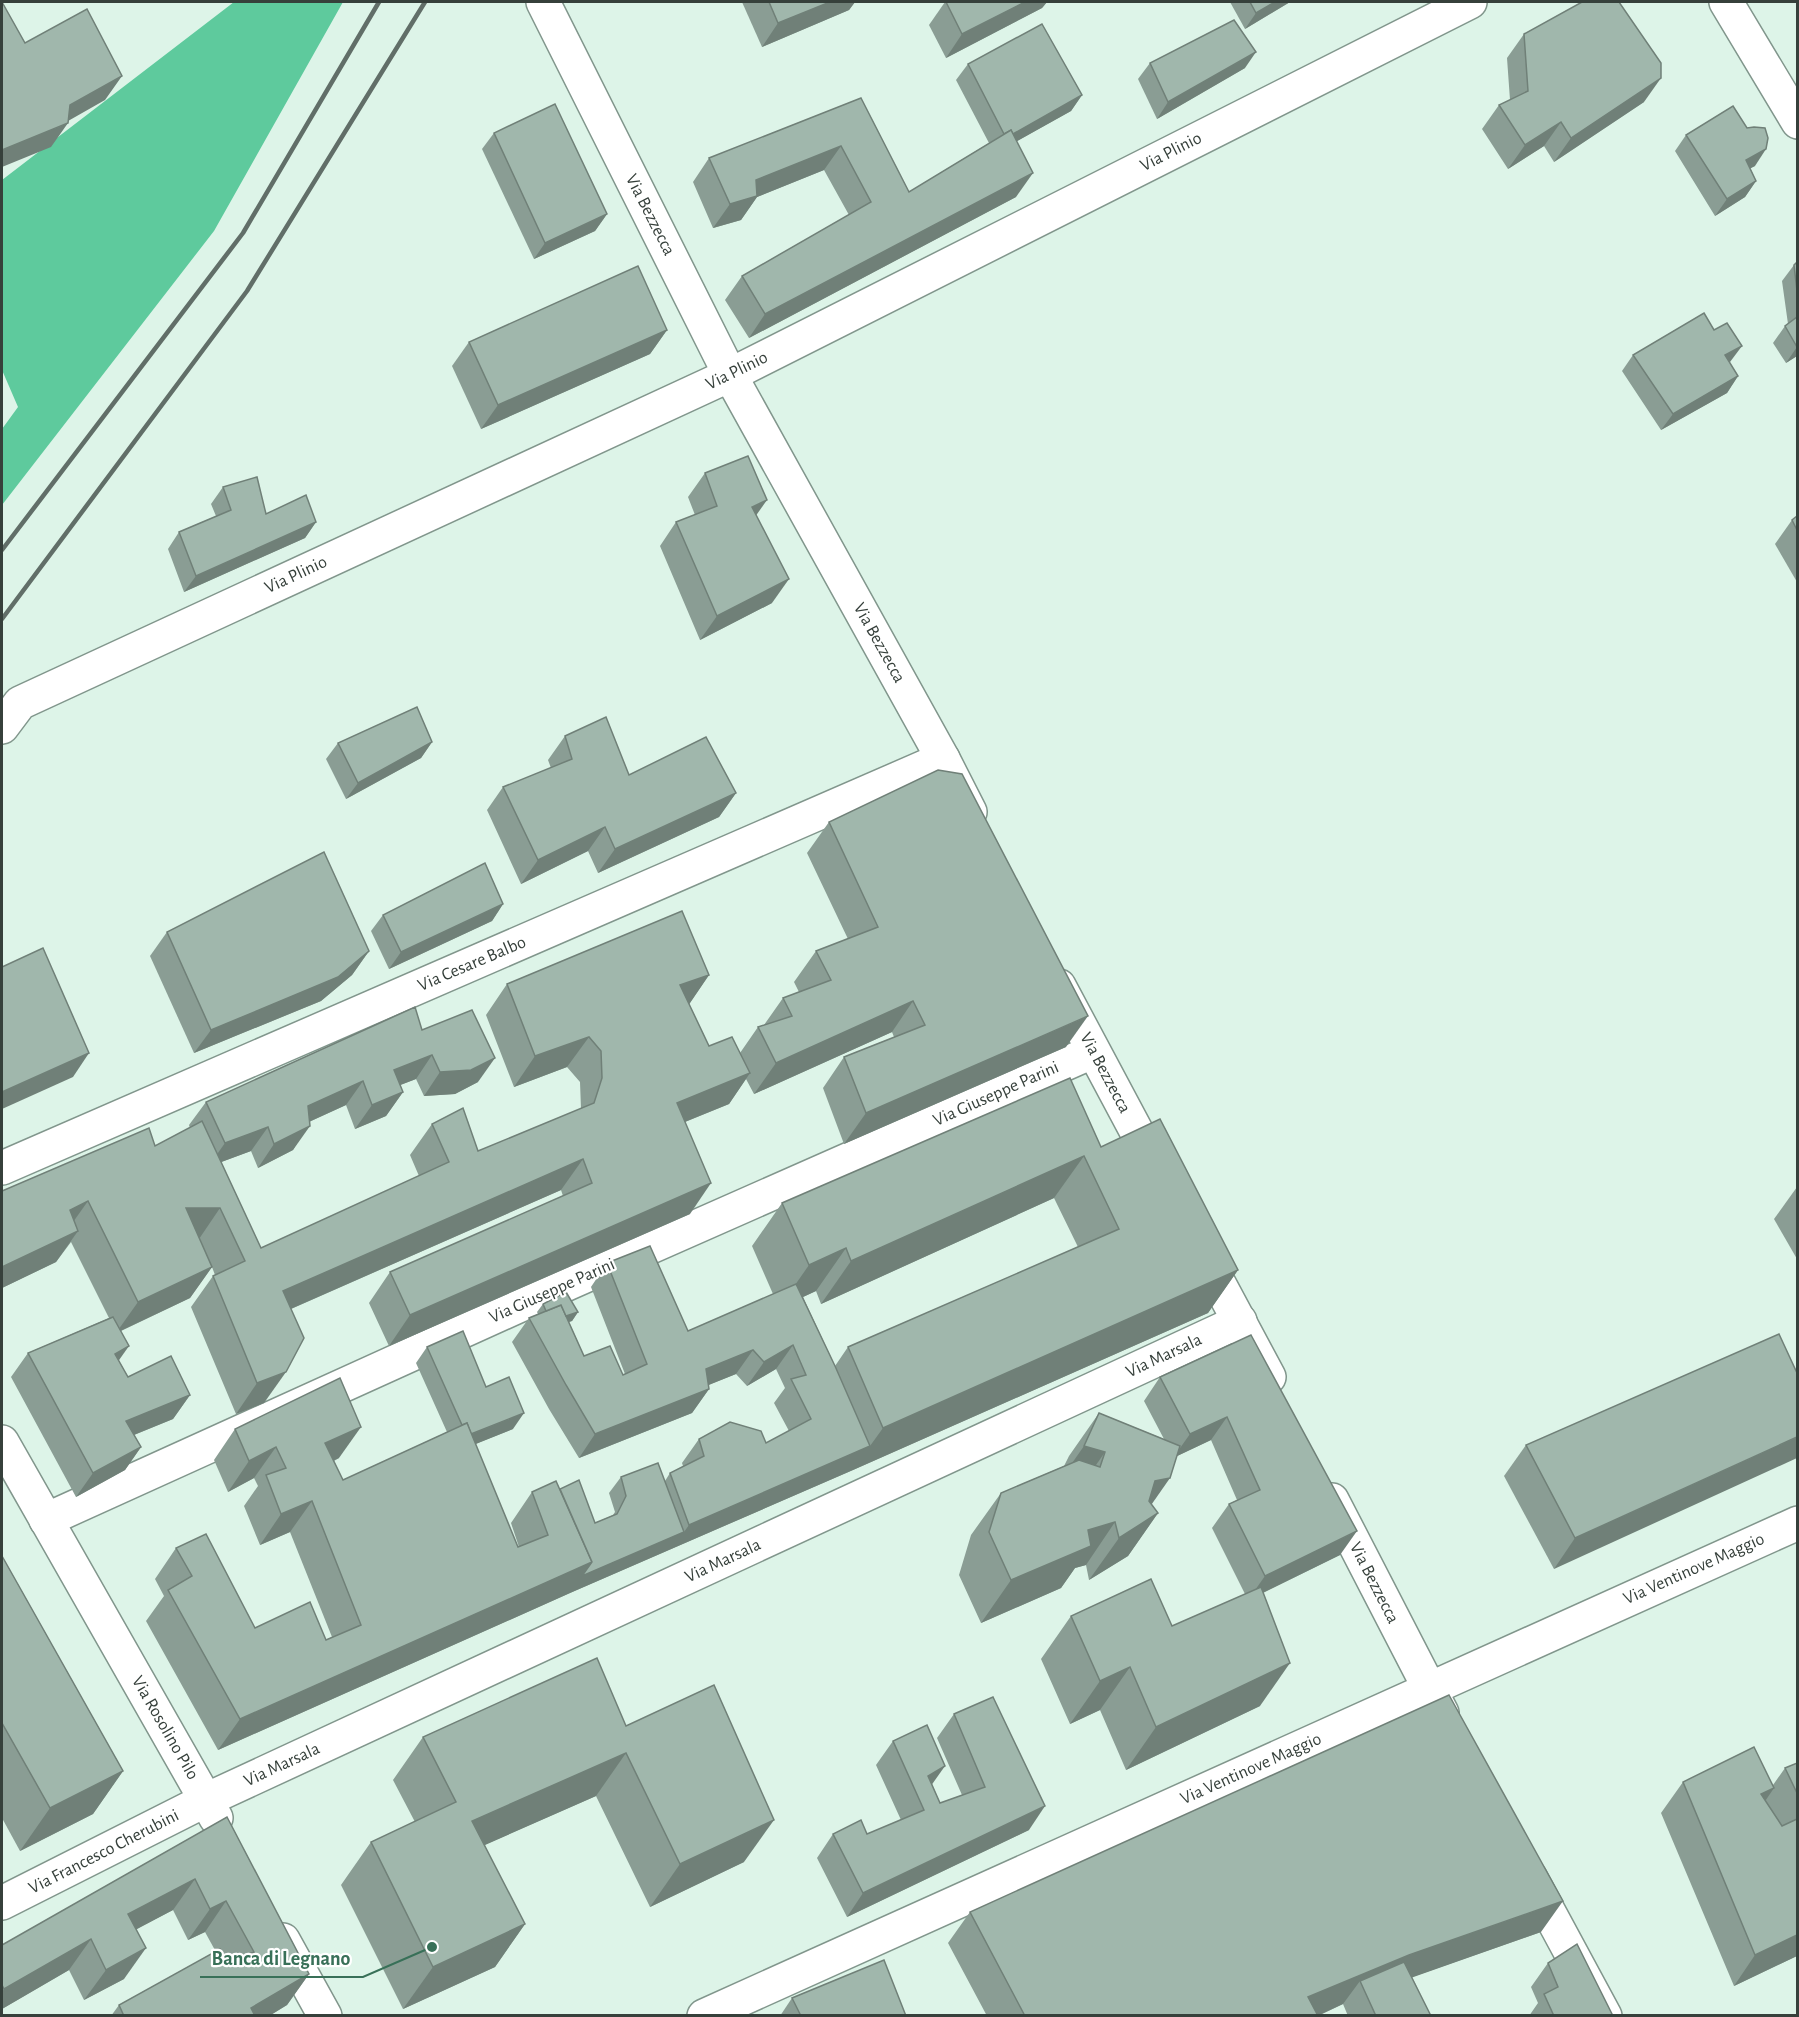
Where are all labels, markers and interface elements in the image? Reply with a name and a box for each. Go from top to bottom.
street label: Via Plinio [1137,129,1205,175]
street label: Via Bezzecca [622,172,678,258]
street label: Via Plinio [703,348,771,394]
street label: Via Plinio [262,553,330,597]
street label: Via Bezzecca [850,600,908,686]
street label: Via Cesare Balbo [415,933,529,995]
street label: Via Bezzecca [1076,1030,1134,1116]
street label: Via Giuseppe Parini [930,1058,1062,1130]
street label: Via Giuseppe Parini [486,1255,618,1327]
street label: Via Marsala [1123,1331,1205,1381]
street label: Via Ventinove Maggio [1621,1530,1767,1608]
street label: Via Marsala [682,1536,764,1586]
street label: Via Bezzecca [1346,1540,1402,1626]
street label: Via Rosolino Pilo [128,1673,202,1783]
street label: Via Ventinove Maggio [1178,1730,1324,1808]
street label: Via Marsala [241,1740,323,1790]
street label: Via Francesco Cherubini [26,1806,182,1898]
callout: Banca di Legnano [200,1939,363,1977]
text: Banca di Legnano [212,1949,351,1969]

